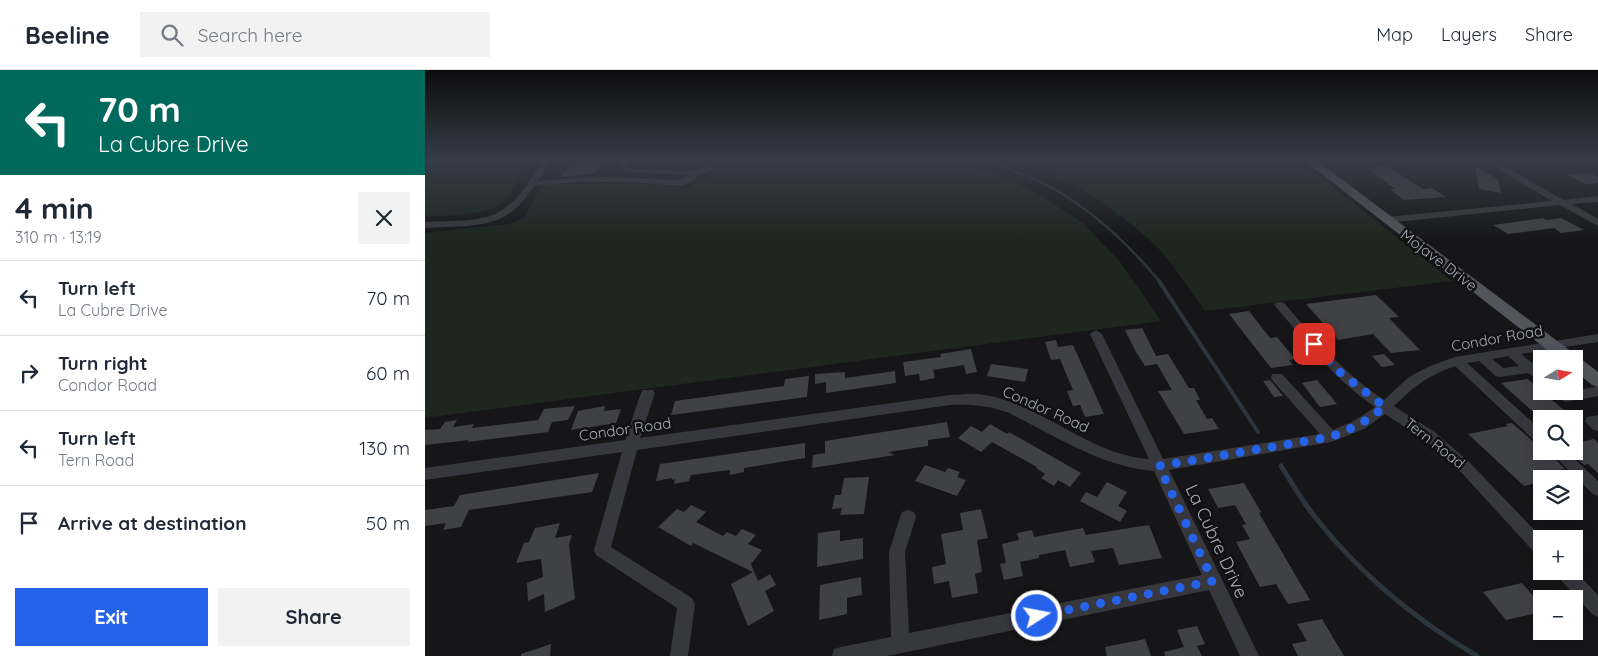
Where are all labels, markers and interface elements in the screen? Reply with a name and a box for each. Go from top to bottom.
search box [140,12,490,57]
text: Beeline [25,20,110,50]
icon: search [158,21,186,49]
text: Search here [198,23,303,47]
text: Map [1376,23,1413,46]
text: Layers [1441,23,1497,46]
text: Share [1525,23,1573,46]
text: 70 m [98,87,181,131]
icon: left [15,90,80,155]
text: La Cubre Drive [98,130,249,158]
text: 4 min [15,189,94,227]
button: close [358,192,410,244]
street label: Mojave Drive [1397,225,1481,295]
text: 310 m · 13:19 [15,227,102,247]
text: Turn left [58,276,136,300]
icon: left [15,284,43,312]
text: 70 m [366,286,410,310]
text: La Cubre Drive [58,300,168,320]
street label: Condor Road [1450,321,1544,355]
pin [1293,323,1335,365]
icon: arrive [1300,330,1328,358]
north arrow [1533,350,1583,400]
map controls [1533,350,1583,640]
text: Turn right [58,351,147,375]
icon: right [15,359,43,387]
text: 60 m [366,361,410,385]
text: Condor Road [58,375,157,395]
street label: Condor Road [1000,381,1092,437]
button: search [1533,410,1583,460]
street label: Condor Road [578,413,672,445]
street label: Tern Road [1401,414,1469,472]
text: Turn left [58,426,136,450]
icon: left [15,434,43,462]
text: 130 m [359,436,410,460]
text: Tern Road [58,450,134,470]
button: layers [1533,470,1583,520]
street label: La Cubre Drive [1181,480,1253,602]
icon: arrive [15,509,43,537]
text: Arrive at destination [58,511,247,535]
text: 50 m [366,511,410,535]
button: + [1533,530,1583,580]
button: Exit [15,588,208,646]
button: Share [218,588,410,646]
position arrow [1010,589,1062,641]
button: − [1533,590,1583,640]

